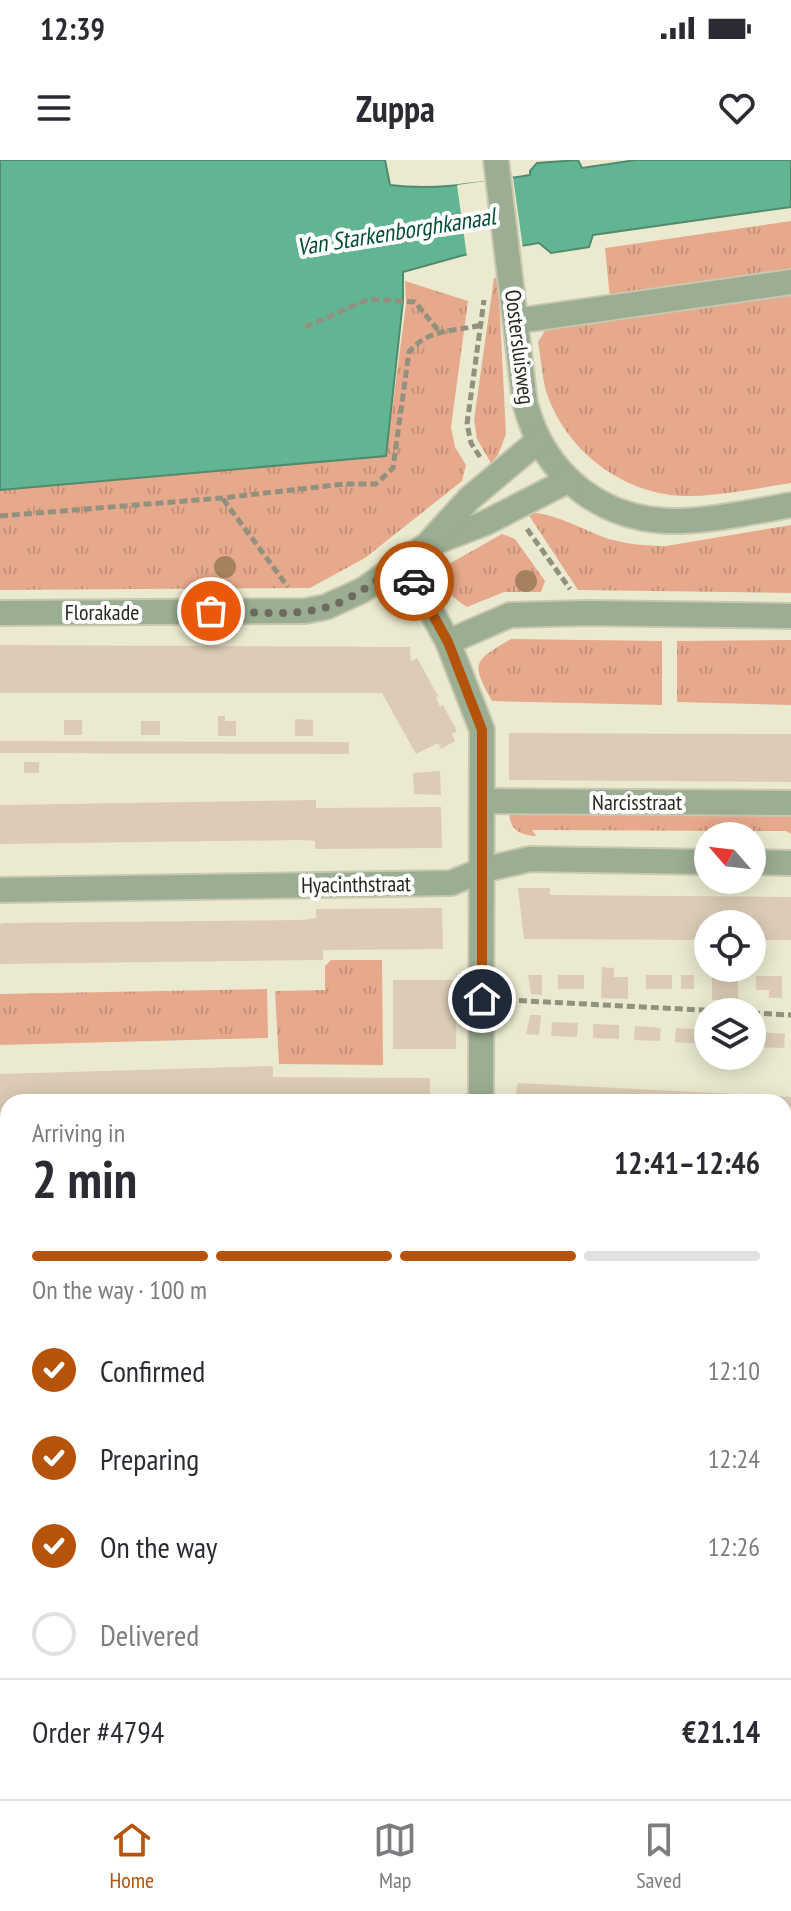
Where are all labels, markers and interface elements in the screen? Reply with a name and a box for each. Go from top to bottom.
text: 12:39 [40,9,105,48]
text: Zuppa [356,85,435,132]
icon: menu [32,86,76,130]
icon: heart [715,86,759,130]
water label: Van Starkenborghkanaal [295,200,500,262]
street label: Oostersluisweg [499,288,541,406]
courier [374,541,454,621]
icon: car [392,559,436,603]
pin [177,577,245,645]
icon: bag [189,589,233,633]
street label: Florakade [65,598,139,626]
street label: Narcisstraat [592,788,682,816]
north arrow [694,822,766,894]
map controls [694,822,766,1070]
street label: Hyacinthstraat [301,869,411,899]
button: locate [694,910,766,982]
pin [448,965,516,1033]
icon: home [460,977,504,1021]
button: layers [694,998,766,1070]
text: Arriving in [32,1116,125,1149]
text: 12:41–12:46 [614,1143,760,1182]
text: 2 min [32,1145,137,1212]
text: On the way · 100 m [32,1273,207,1306]
icon: check [32,1348,76,1392]
text: Confirmed [100,1351,205,1390]
text: 12:10 [708,1354,760,1387]
icon: check [32,1436,76,1480]
text: Preparing [100,1439,199,1478]
text: 12:24 [708,1442,760,1475]
icon: check [32,1524,76,1568]
text: On the way [100,1527,217,1566]
text: 12:26 [708,1530,760,1563]
text: Delivered [100,1615,199,1654]
text: Order #4794 [32,1712,164,1751]
text: €21.14 [682,1712,760,1751]
tab: Home [109,1818,154,1894]
tab: Map [373,1818,417,1894]
tab: Saved [636,1818,682,1894]

